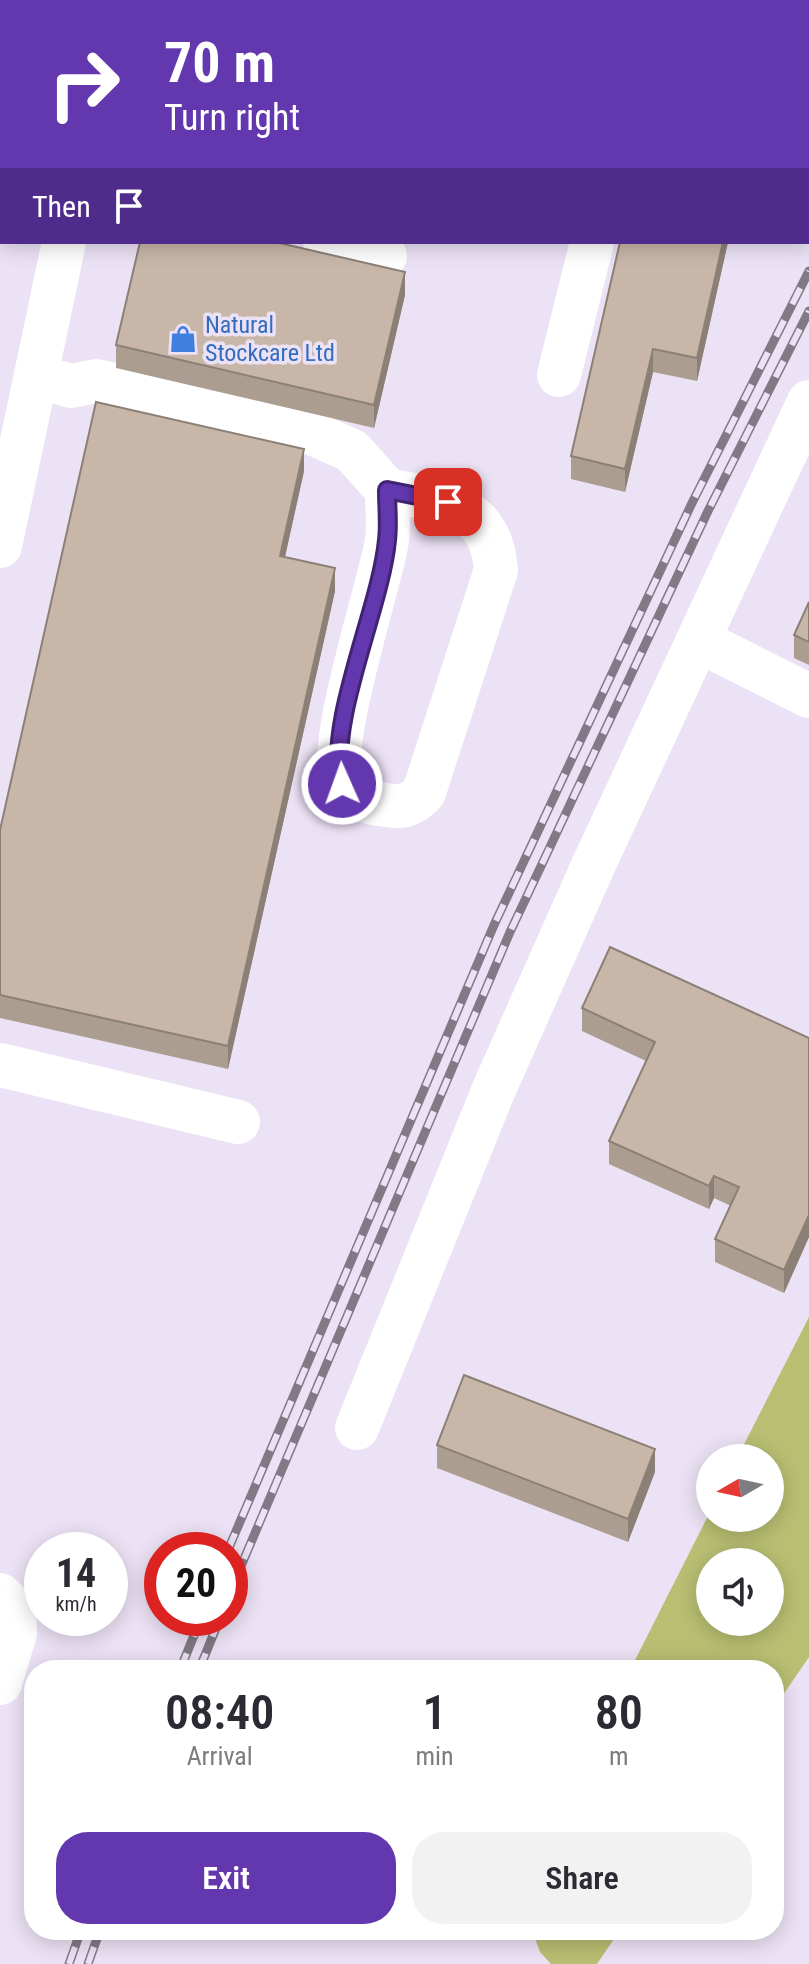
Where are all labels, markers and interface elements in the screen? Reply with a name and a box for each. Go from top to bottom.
text: 70 m [164,30,275,96]
icon: right [32,32,136,136]
text: Turn right [164,97,300,139]
icon: arrive [107,184,151,228]
text: Then [32,189,91,224]
place label: Natural Stockcare Ltd [205,311,335,367]
shop icon: Natural Stockcare Ltd [168,324,198,354]
pin [414,468,482,536]
icon: arrive [426,480,470,524]
position arrow [300,742,384,826]
north arrow [696,1444,784,1532]
map controls [696,1444,784,1636]
speed limit sign: 20 [144,1532,248,1636]
button: sound [696,1548,784,1636]
text: 14 [56,1550,96,1597]
text: km/h [55,1592,97,1616]
text: 08:40 [165,1684,274,1741]
text: 1 [422,1684,447,1741]
text: 80 [595,1684,643,1741]
text: Arrival [187,1741,253,1771]
text: min [415,1741,454,1771]
text: m [609,1741,629,1771]
button: Exit [56,1832,396,1924]
button: Share [412,1832,752,1924]

